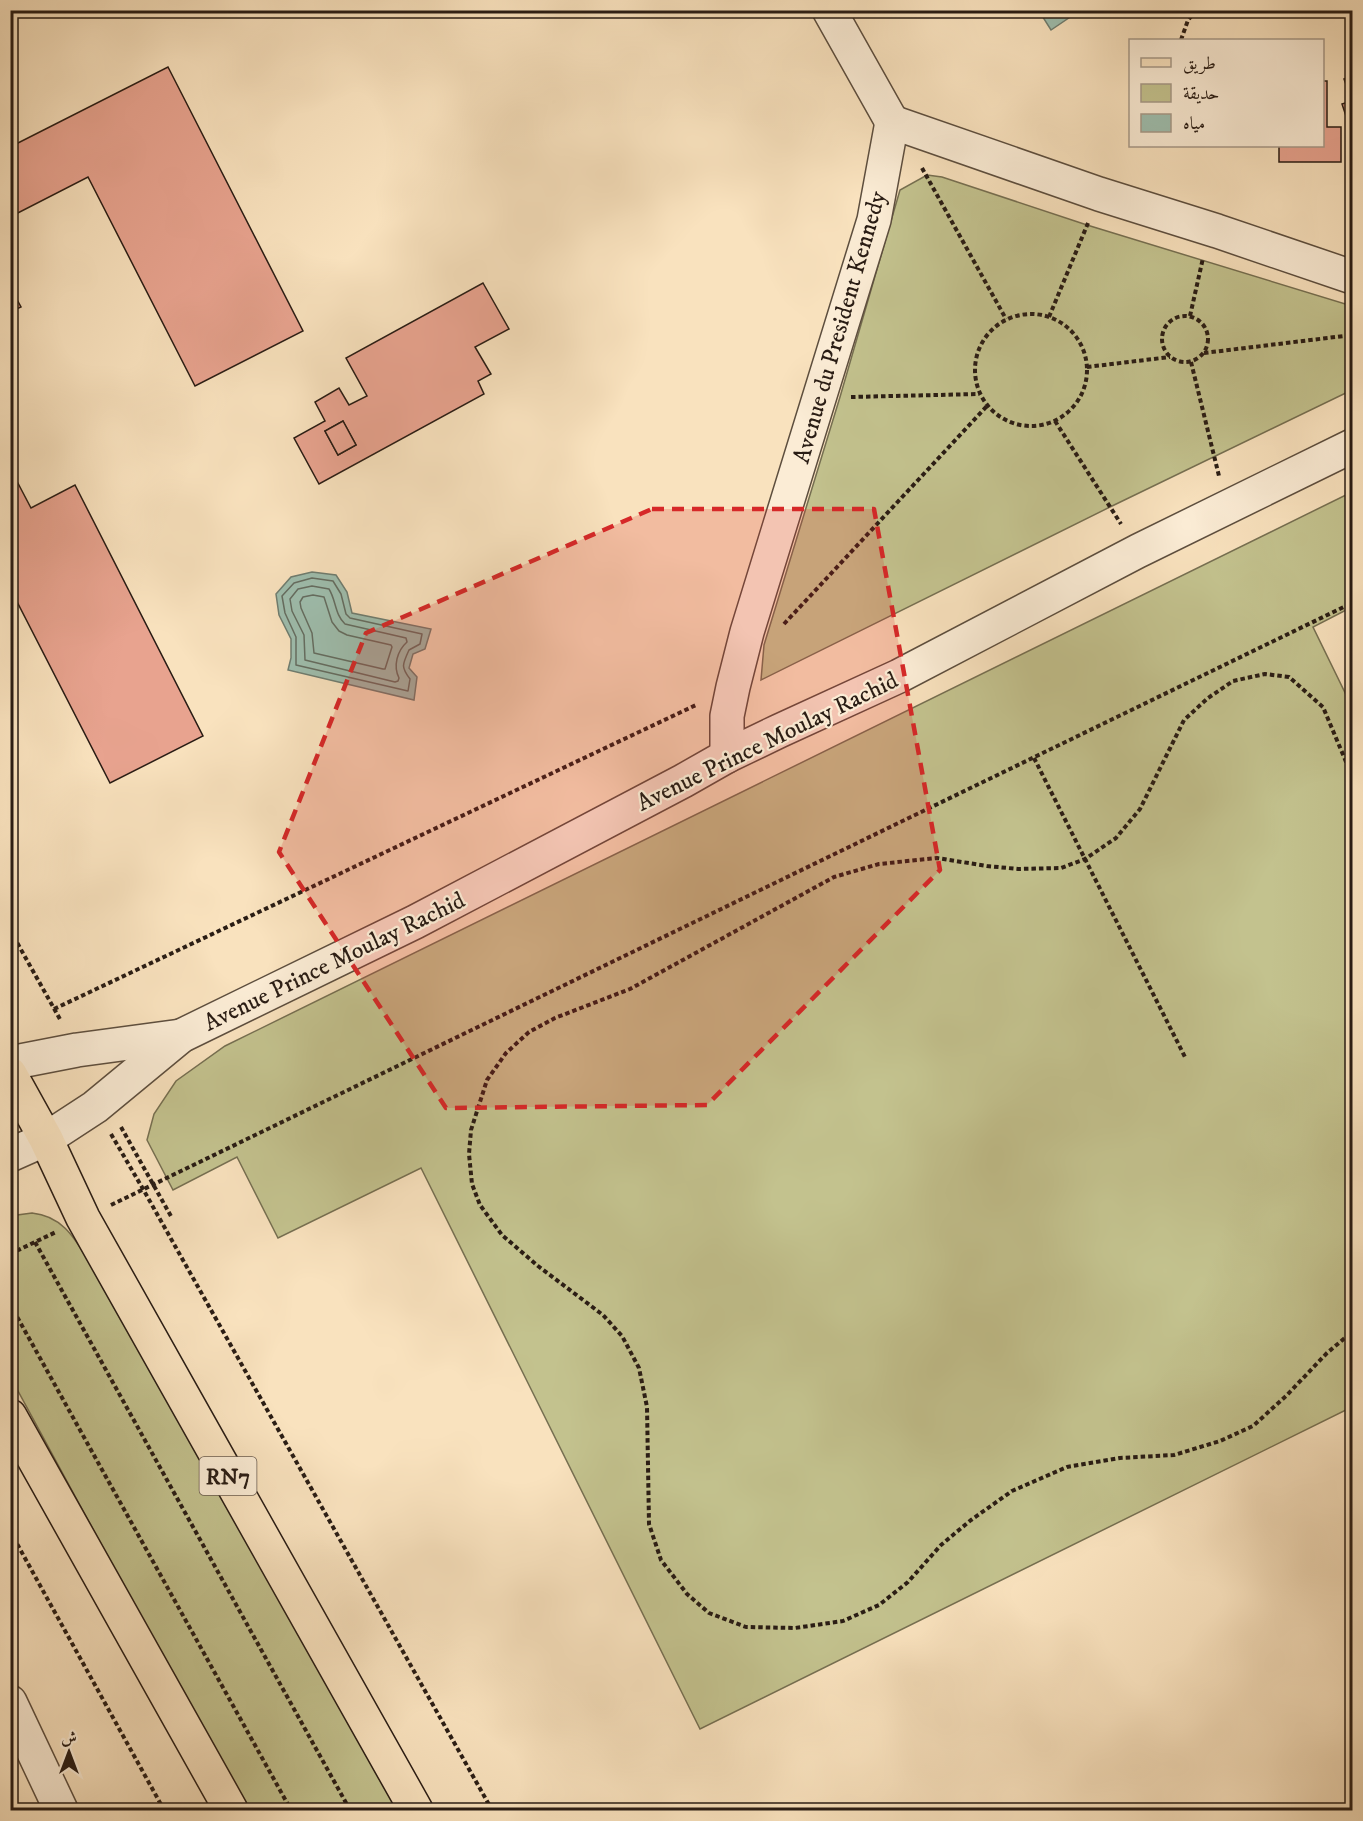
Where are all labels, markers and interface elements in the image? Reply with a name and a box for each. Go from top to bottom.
legend [1129,39,1324,147]
text: طريق [1183,53,1216,75]
text: حديقة [1183,83,1219,105]
text: مياه [1183,113,1205,135]
street label: Avenue du President Kennedy [787,187,893,467]
street label: Avenue Prince Moulay Rachid [632,665,903,818]
street label: Avenue Prince Moulay Rachid [199,885,470,1038]
road number: RN7 [200,1457,256,1495]
north arrow [39,1722,99,1782]
text: ش [61,1728,77,1748]

